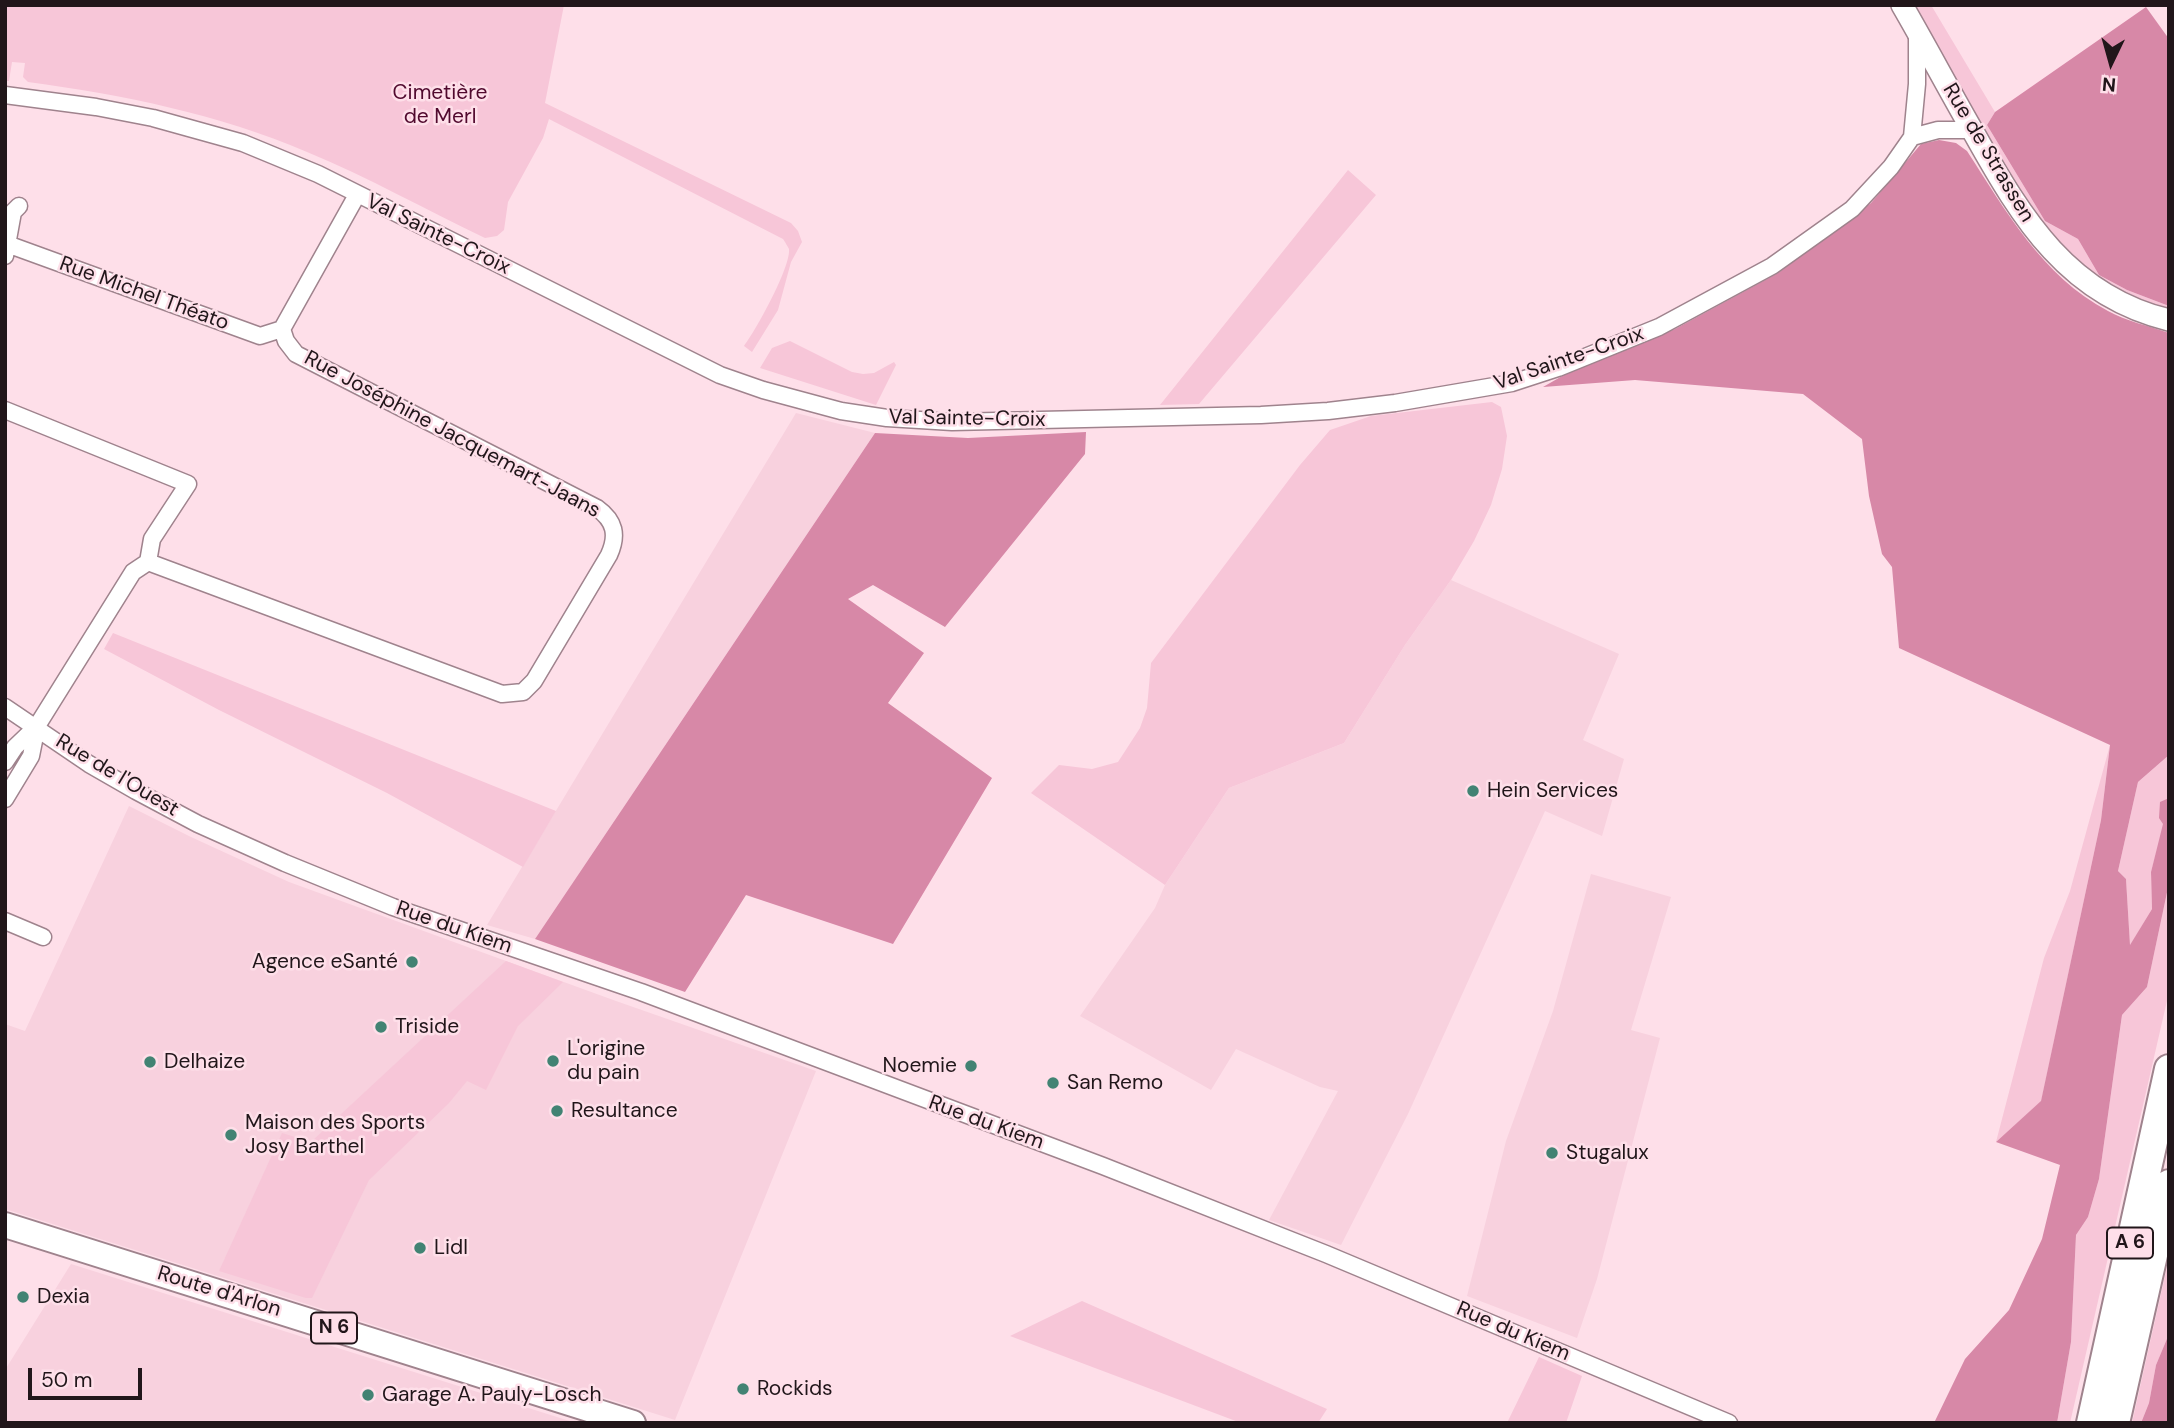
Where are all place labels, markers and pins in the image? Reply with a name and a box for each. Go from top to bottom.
place label: Hein Services [1487,778,1618,804]
marker: Hein Services [1465,783,1481,799]
place label: Agence eSanté [252,949,398,975]
marker: Agence eSanté [404,954,420,970]
place label: Triside [395,1014,459,1040]
marker: Triside [373,1019,389,1035]
place label: L'origine du pain [567,1036,645,1086]
place label: Delhaize [164,1049,245,1075]
marker: L'origine du pain [545,1053,561,1069]
place label: Noemie [882,1053,957,1079]
marker: Delhaize [142,1054,158,1070]
marker: Noemie [963,1058,979,1074]
place label: San Remo [1067,1070,1163,1096]
marker: San Remo [1045,1075,1061,1091]
place label: Resultance [571,1098,678,1124]
marker: Resultance [549,1103,565,1119]
place label: Maison des Sports Josy Barthel [245,1110,425,1160]
marker: Maison des Sports Josy Barthel [223,1127,239,1143]
place label: Stugalux [1566,1140,1649,1166]
marker: Stugalux [1544,1145,1560,1161]
place label: Lidl [434,1235,468,1261]
marker: Lidl [412,1240,428,1256]
place label: Dexia [37,1284,90,1310]
marker: Dexia [15,1289,31,1305]
place label: Rockids [757,1376,833,1402]
marker: Rockids [735,1381,751,1397]
place label: Garage A. Pauly-Losch [382,1382,602,1408]
marker: Garage A. Pauly-Losch [360,1387,376,1403]

